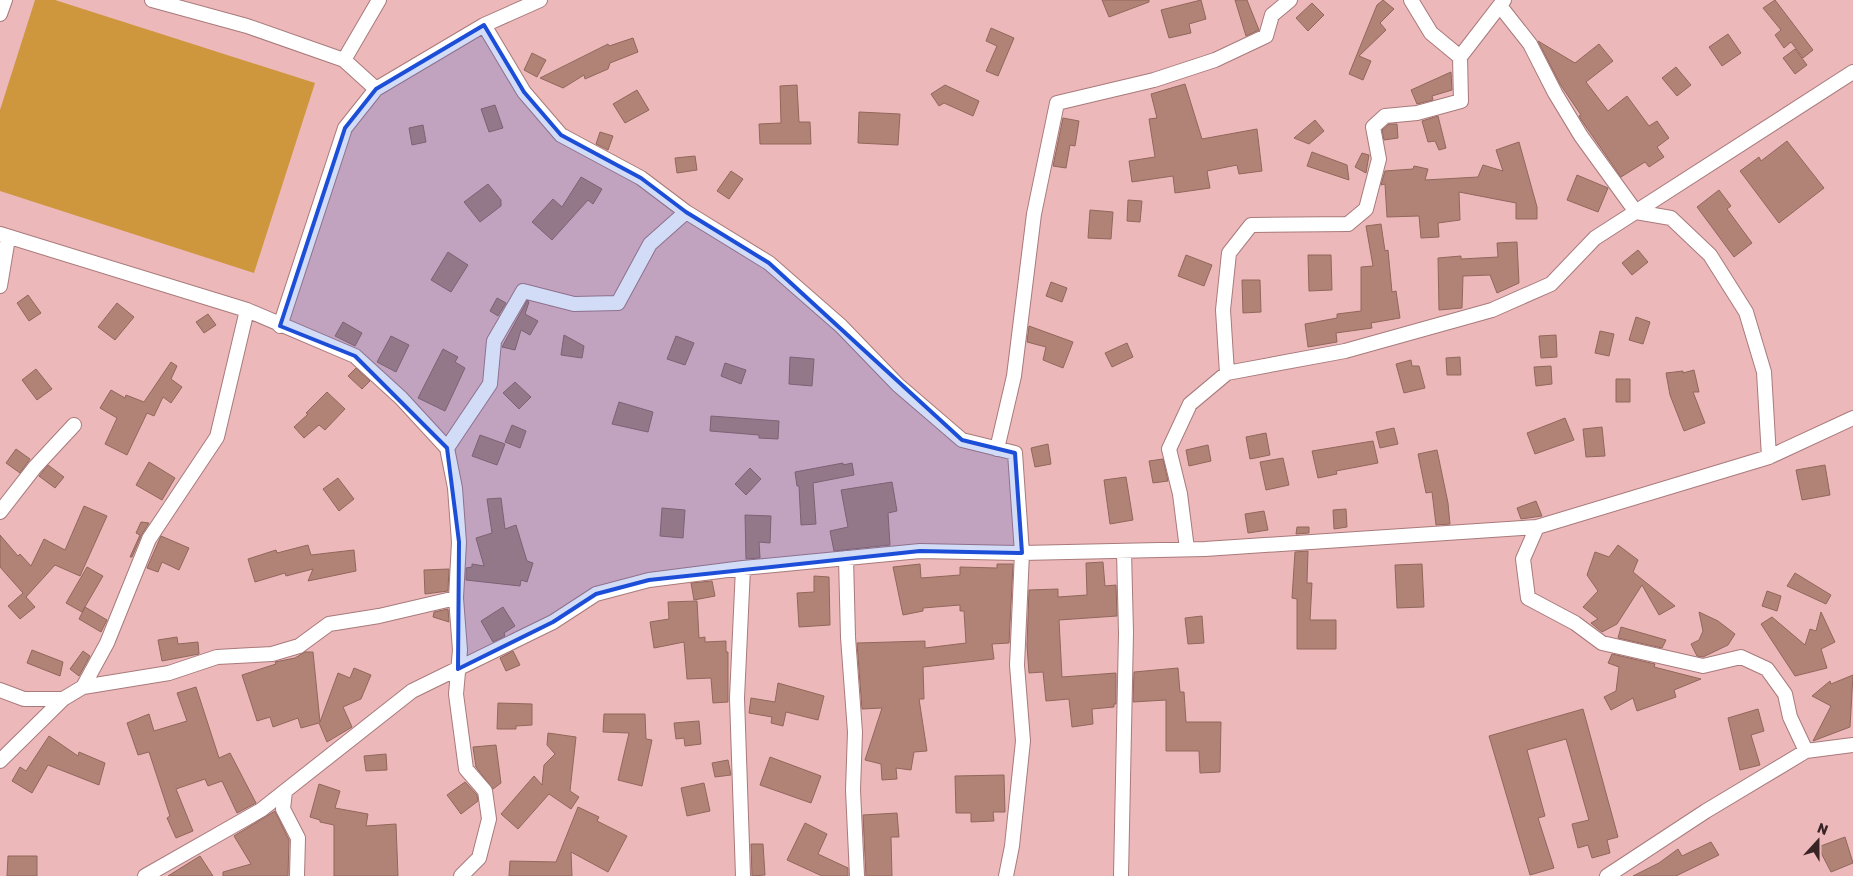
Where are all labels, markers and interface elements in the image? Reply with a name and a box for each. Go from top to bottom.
north arrow [1793,816,1843,866]
text: N [1815,820,1830,839]

